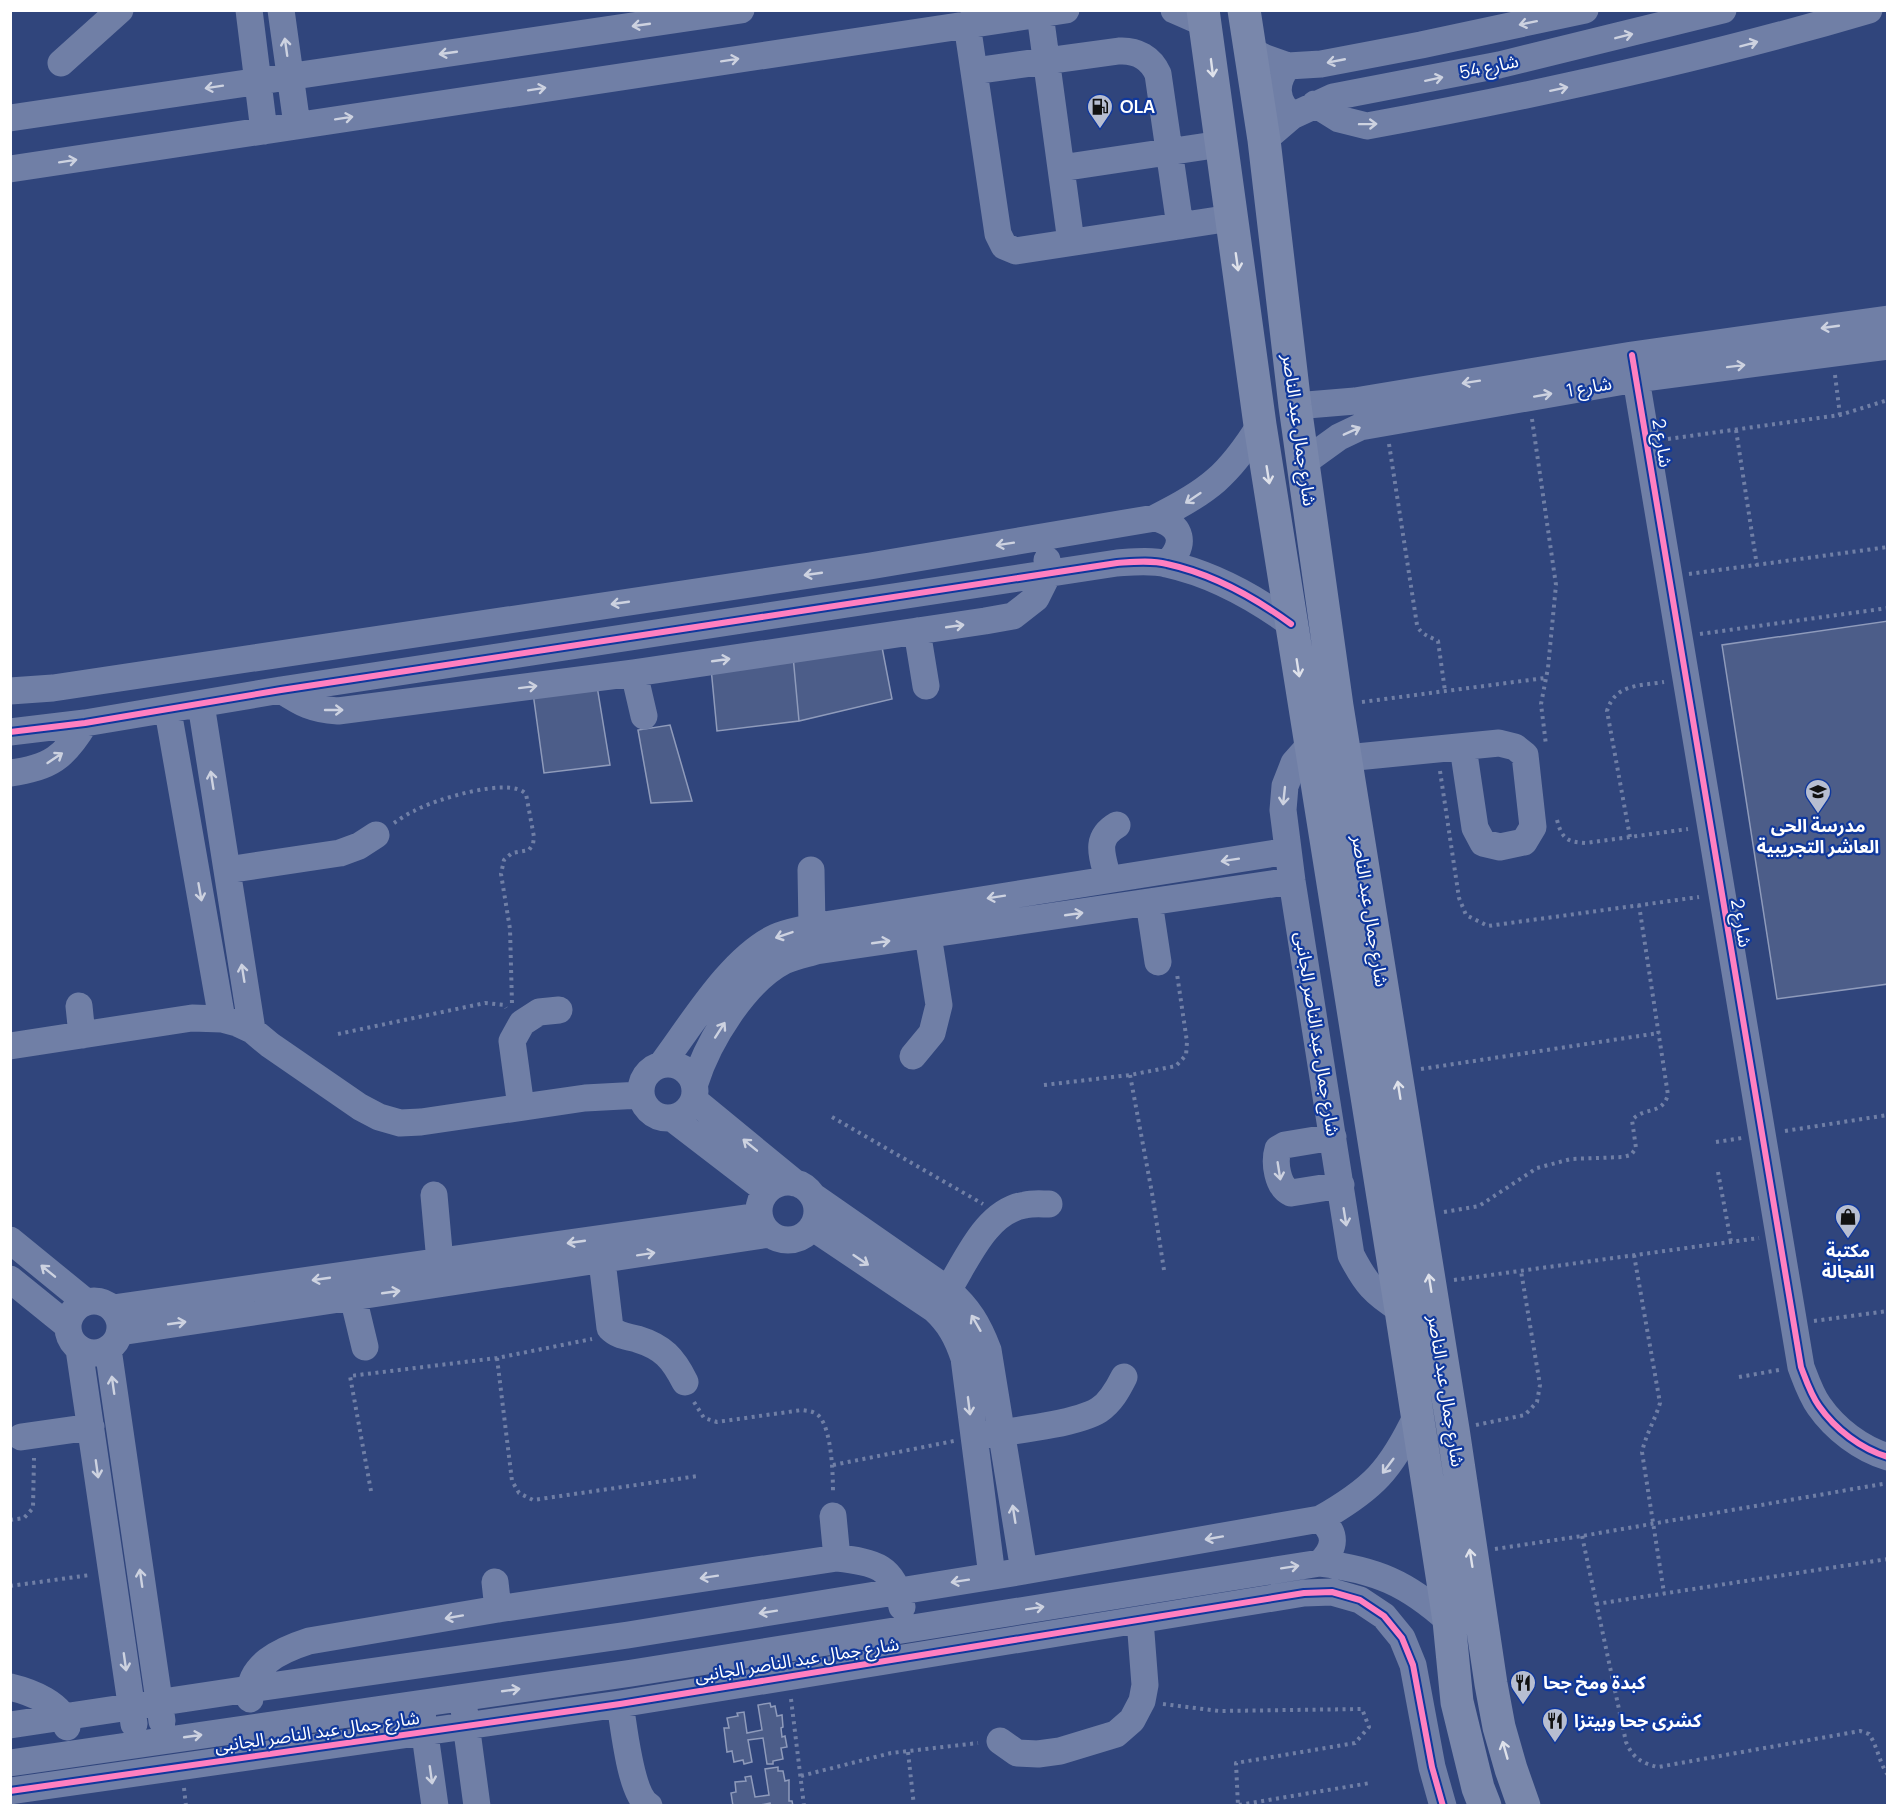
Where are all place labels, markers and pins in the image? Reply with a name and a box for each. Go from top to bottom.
fuel station icon: OLA [1085,92,1115,130]
place label: OLA [1120,94,1155,118]
school or university icon: مدرسة الحى العاشر التجريبية [1803,777,1833,815]
place label: مدرسة الحى العاشر التجريبية [1757,813,1879,858]
shop icon: مكتبة الفجالة [1833,1202,1863,1240]
place label: مكتبة الفجالة [1822,1238,1874,1283]
restaurant icon: كبدة ومخ جحا [1508,1668,1538,1706]
place label: كبدة ومخ جحا [1543,1670,1646,1696]
restaurant icon: كشرى جحا وبيتزا [1540,1706,1570,1744]
place label: كشرى جحا وبيتزا [1574,1708,1702,1732]

